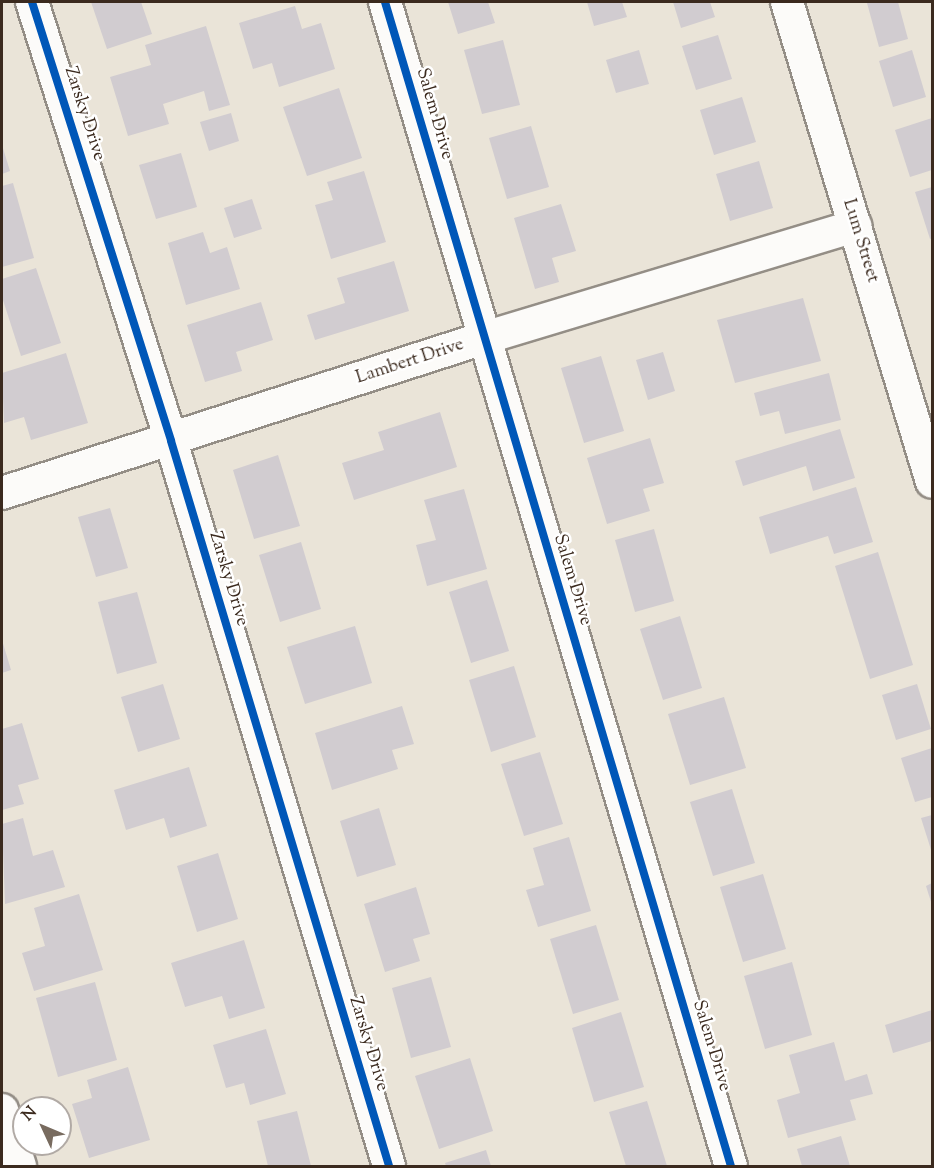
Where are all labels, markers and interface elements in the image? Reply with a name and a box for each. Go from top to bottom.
street label: Zarsky Drive [59,64,109,164]
street label: Salem Drive [411,66,457,162]
street label: Lum Street [837,197,883,285]
street label: Lambert Drive [353,334,467,390]
street label: Zarsky Drive [203,529,253,629]
street label: Salem Drive [548,532,596,628]
street label: Zarsky Drive [343,994,393,1094]
street label: Salem Drive [687,998,735,1094]
north arrow [12,1096,72,1156]
text: N [17,1102,43,1127]

